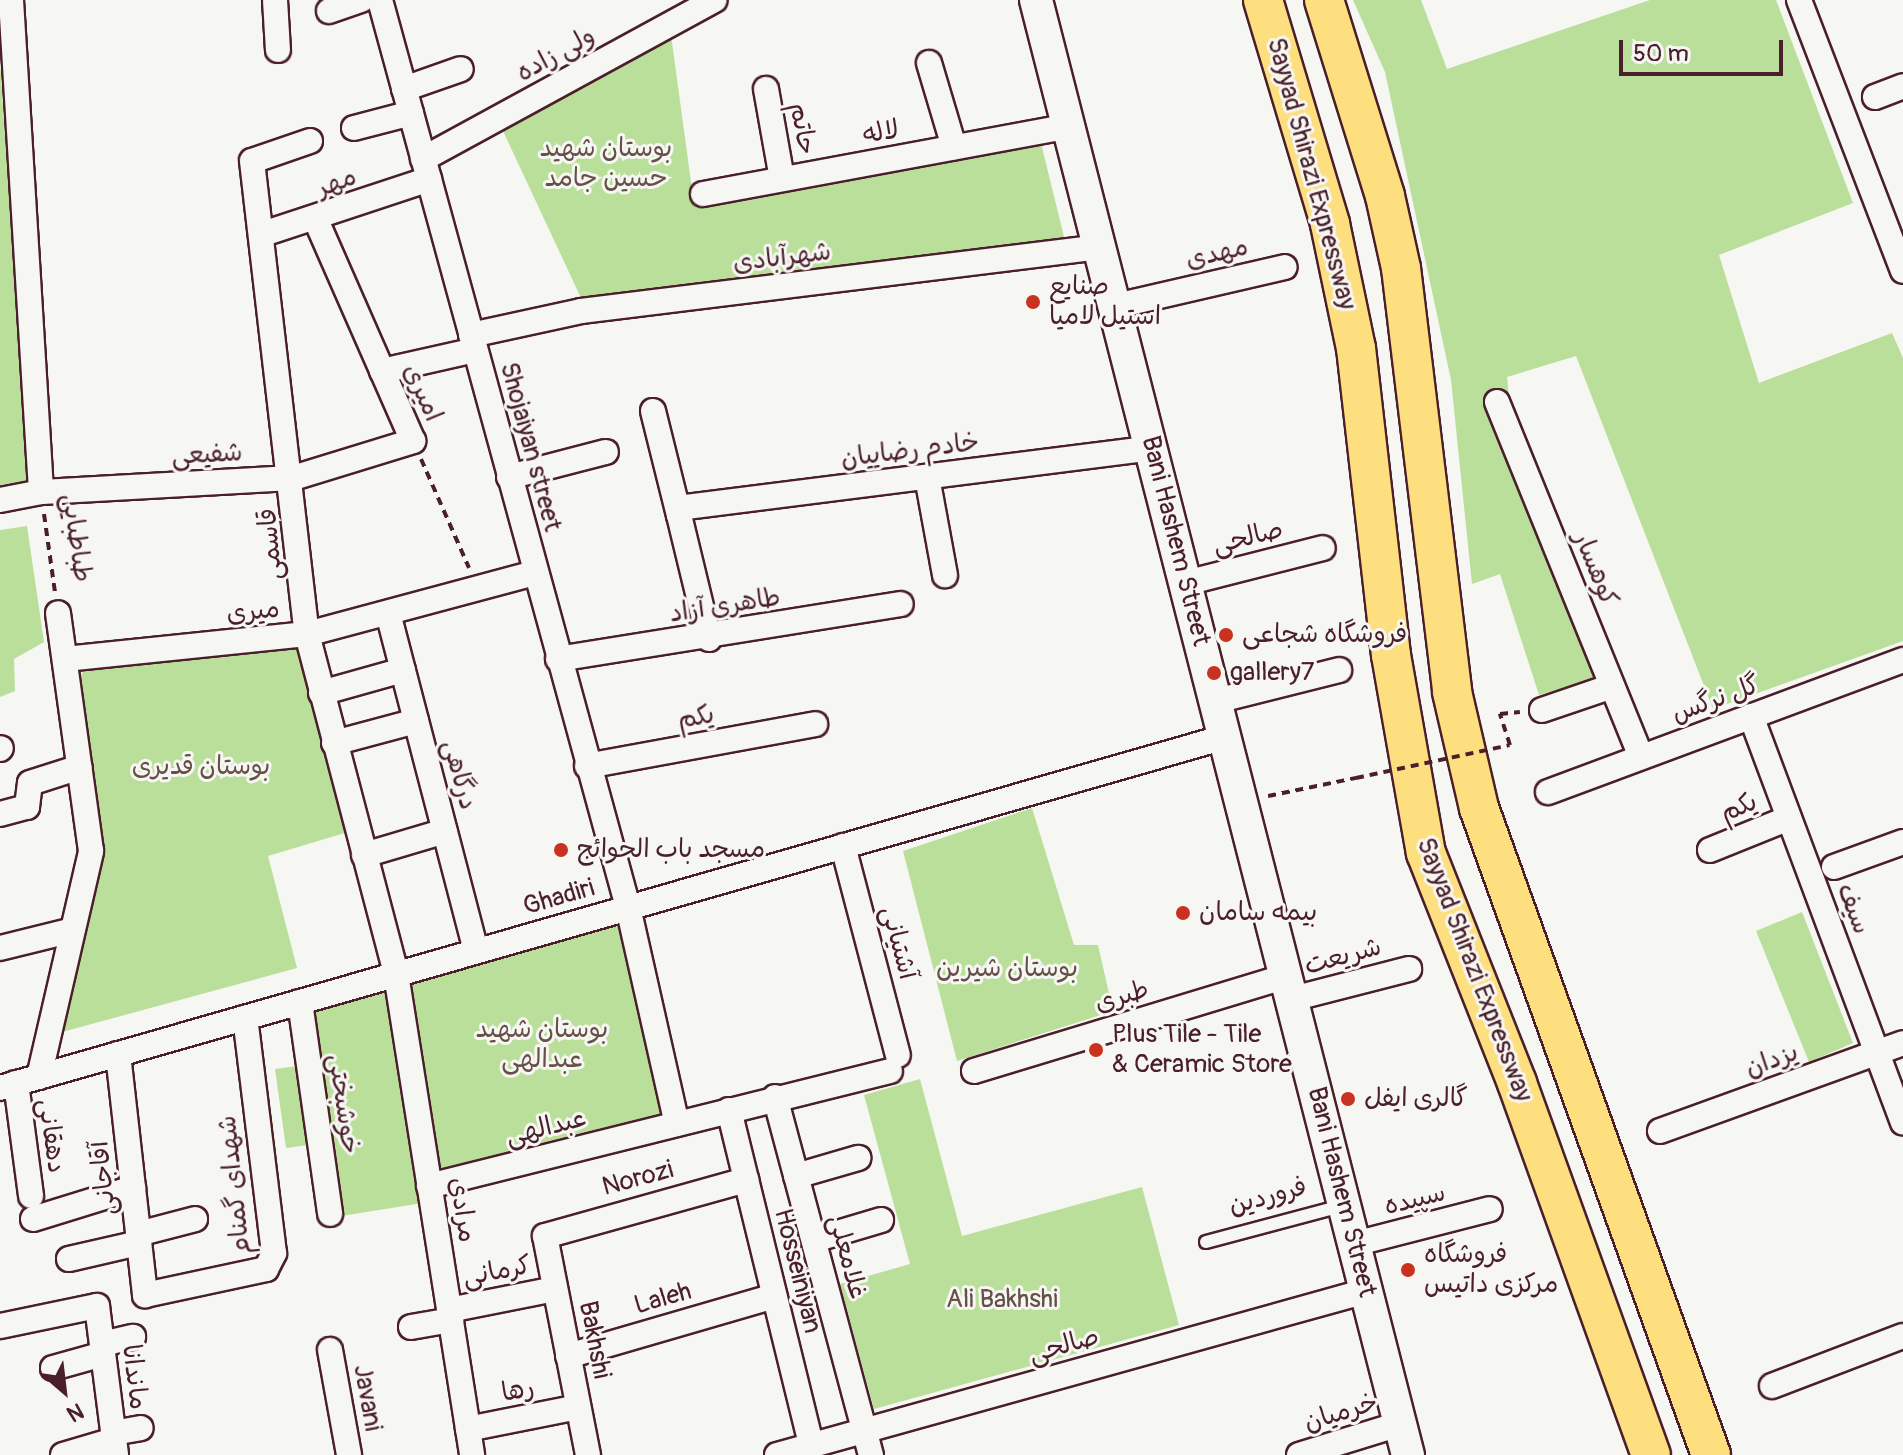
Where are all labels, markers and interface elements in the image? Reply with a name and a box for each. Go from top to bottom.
street label: ولی زاده [511,21,601,89]
scale bar [1623,24,1787,74]
street label: Sayyad Shirazi Expressway [1260,35,1362,313]
text: 50 m [1633,39,1689,68]
street label: حاتم [782,101,822,157]
street label: لاله [860,114,902,152]
park label: بوستان شهید حسین جامد [540,133,672,194]
street label: مهر [313,162,361,204]
street label: مهدی [1183,232,1251,276]
street label: شهرآبادی [731,237,833,279]
place label: صنایع استیل لامیا [1049,271,1161,332]
marker: صنایع استیل لامیا [1024,293,1042,311]
street label: امیری [396,359,448,427]
street label: Shojaiyan street [492,359,568,535]
street label: خادم رضاییان [839,427,981,475]
street label: Bani Hashem Street [1134,433,1216,649]
street label: شفیعی [171,438,243,472]
street label: طباطبایی [54,492,98,584]
street label: قاسمی [252,507,290,581]
street label: صالحی [1209,514,1287,562]
street label: کوهسار [1566,527,1624,611]
street label: طاهری آزاد [667,582,783,630]
street label: میری [225,594,281,630]
place label: فروشگاه شجاعی [1242,619,1407,651]
marker: فروشگاه شجاعی [1217,626,1235,644]
place label: gallery7 [1230,657,1314,689]
marker: gallery7 [1205,664,1223,682]
street label: گل نرگس [1668,670,1764,730]
street label: یکم [675,699,717,737]
street label: درگاهی [435,737,483,813]
park label: بوستان قدیری [132,751,270,783]
street label: یکم [1716,787,1762,829]
place label: مسجد باب الحوائج [577,834,765,866]
street label: Sayyad Shirazi Expressway [1409,834,1539,1106]
marker: مسجد باب الحوائج [552,841,570,859]
street label: Ghadiri [520,873,598,923]
street label: سیف [1829,879,1877,939]
place label: بیمه سامان [1199,897,1317,929]
street label: آشتیانی [873,903,923,983]
marker: بیمه سامان [1174,904,1192,922]
street label: شریعت [1301,932,1385,982]
park label: بوستان شیرین [936,953,1078,985]
street label: طبری [1091,974,1153,1020]
park label: بوستان شهید عبدالهی [476,1014,608,1076]
place label: Plus Tile - Tile & Ceramic Store [1112,1019,1292,1080]
street label: یزدان [1741,1037,1803,1085]
marker: Plus Tile - Tile & Ceramic Store [1087,1041,1105,1059]
street label: خوشبختی [321,1052,365,1156]
place label: گالری ایفل [1364,1083,1468,1115]
street label: Bani Hashem Street [1300,1084,1382,1300]
marker: گالری ایفل [1339,1090,1357,1108]
street label: دهقانی [30,1097,72,1175]
street label: عبدالهی [503,1103,589,1153]
street label: شهدای گمنام [212,1114,258,1256]
street label: آقاجانی [85,1139,123,1217]
street label: Norozi [599,1155,677,1203]
street label: فروردین [1226,1172,1310,1222]
street label: مرادی [441,1175,483,1245]
street label: سپیده [1381,1177,1449,1223]
street label: Hosseiniyan [766,1205,828,1337]
street label: غلامعلی [821,1212,873,1302]
place label: فروشگاه مرکزی داتیس [1424,1239,1558,1300]
street label: کرمانی [460,1250,534,1294]
marker: فروشگاه مرکزی داتیس [1399,1261,1417,1279]
street label: Laleh [631,1276,695,1322]
park label: Ali Bakhshi [946,1284,1058,1316]
street label: Bakhshi [571,1298,617,1382]
street label: صالحی [1025,1321,1103,1371]
street label: ماندانا [115,1342,153,1412]
north arrow [24,1351,104,1431]
street label: Javani [346,1362,388,1434]
street label: رها [499,1373,537,1409]
street label: خرمیان [1300,1387,1382,1439]
text: N [62,1396,88,1428]

